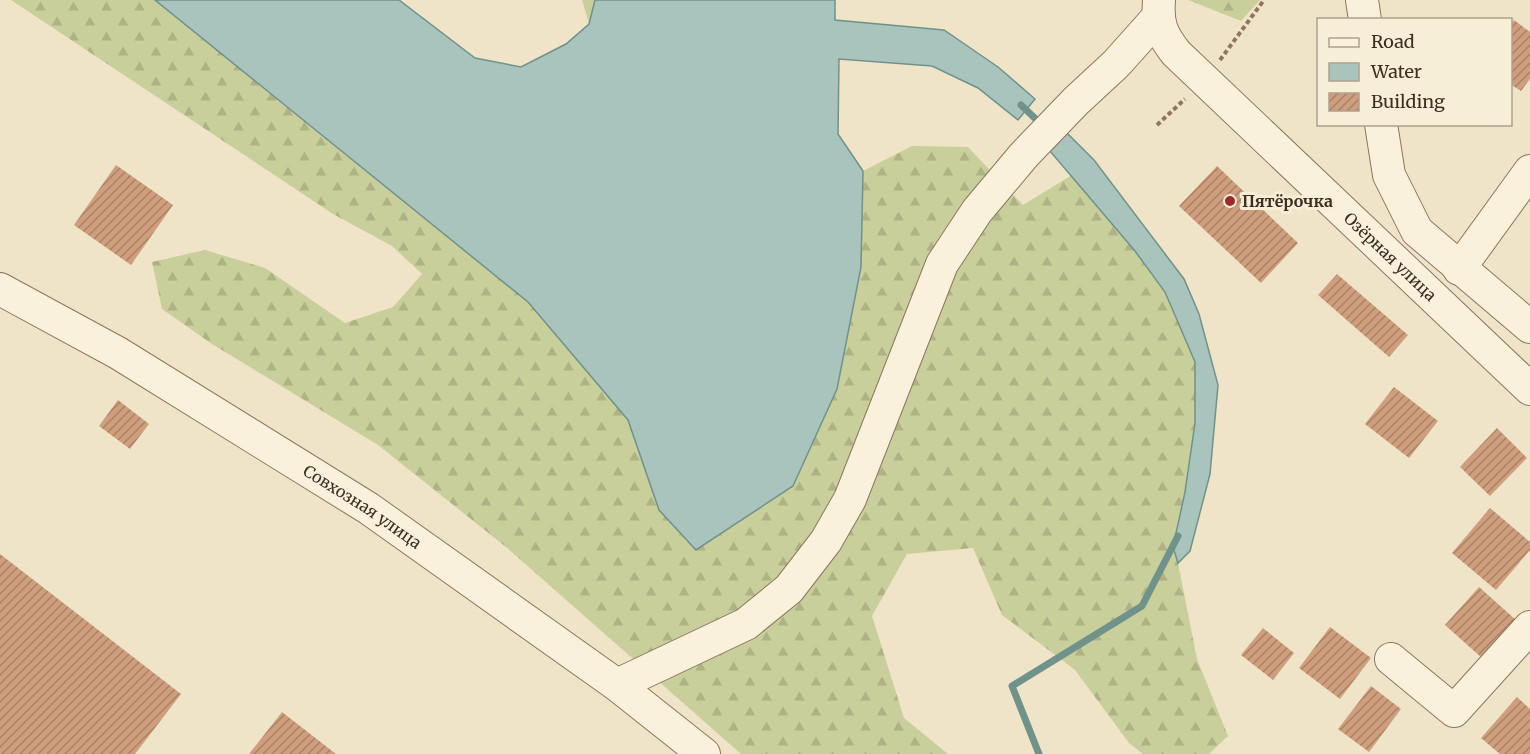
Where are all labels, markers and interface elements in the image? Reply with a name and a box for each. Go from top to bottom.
legend [1317,18,1512,126]
text: Road [1371,30,1415,53]
text: Water [1370,60,1422,83]
text: Building [1371,90,1445,113]
place label: Пятёрочка [1242,191,1333,211]
marker: Пятёрочка [1223,194,1237,208]
street label: Озёрная улица [1340,208,1441,305]
street label: Совхозная улица [300,460,426,553]

